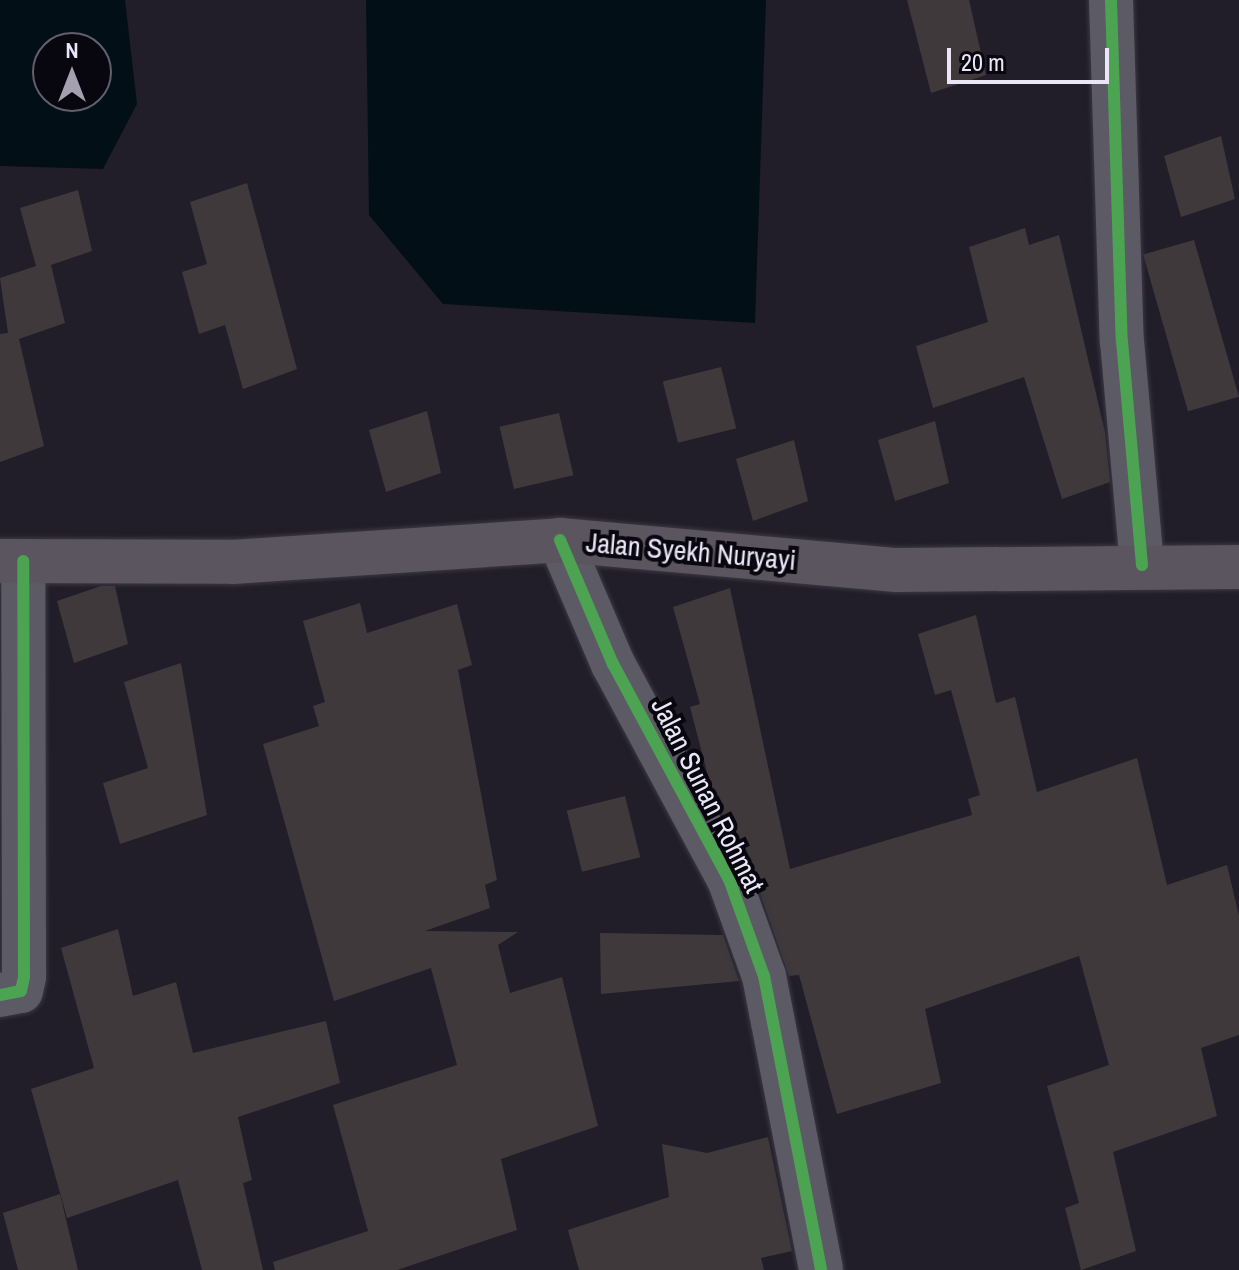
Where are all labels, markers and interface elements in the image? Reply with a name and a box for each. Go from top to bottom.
north arrow [32,32,112,112]
scale bar [951,32,1113,82]
text: N [65,35,79,65]
text: 20 m [961,46,1005,78]
street label: Jalan Syekh Nuryayi [585,525,797,577]
street label: Jalan Sunan Rohmat [644,692,772,898]

